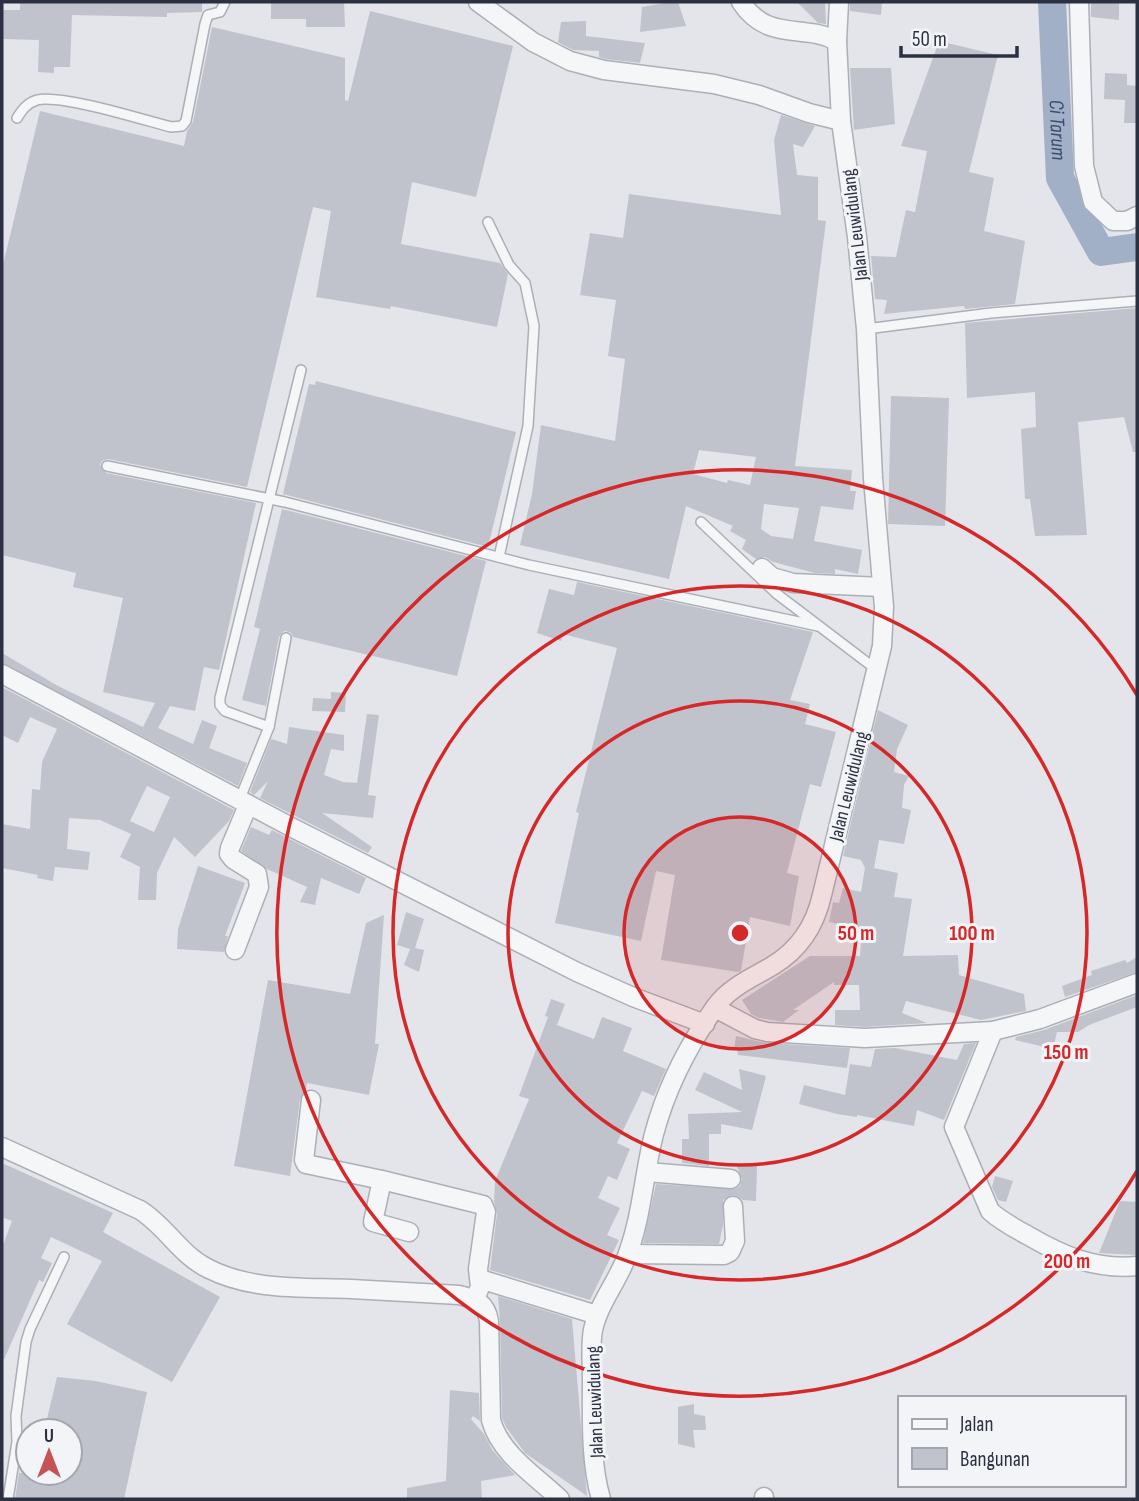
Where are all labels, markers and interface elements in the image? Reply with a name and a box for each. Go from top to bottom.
scale bar [901,14,1016,58]
text: 50 m [912,27,947,52]
water label: Ci Tarum [1043,99,1071,161]
street label: Jalan Leuwidulang [837,167,874,283]
street label: Jalan Leuwidulang [824,729,874,845]
centre of rings [728,921,752,945]
text: 50 m [838,921,874,946]
text: 100 m [949,921,995,946]
text: 150 m [1044,1040,1088,1065]
text: 200 m [1044,1249,1090,1274]
street label: Jalan Leuwidulang [582,1345,609,1459]
legend [898,1396,1125,1487]
text: Jalan [959,1412,993,1437]
north arrow [14,1417,84,1487]
text: U [44,1425,54,1448]
text: Bangunan [960,1447,1030,1472]

